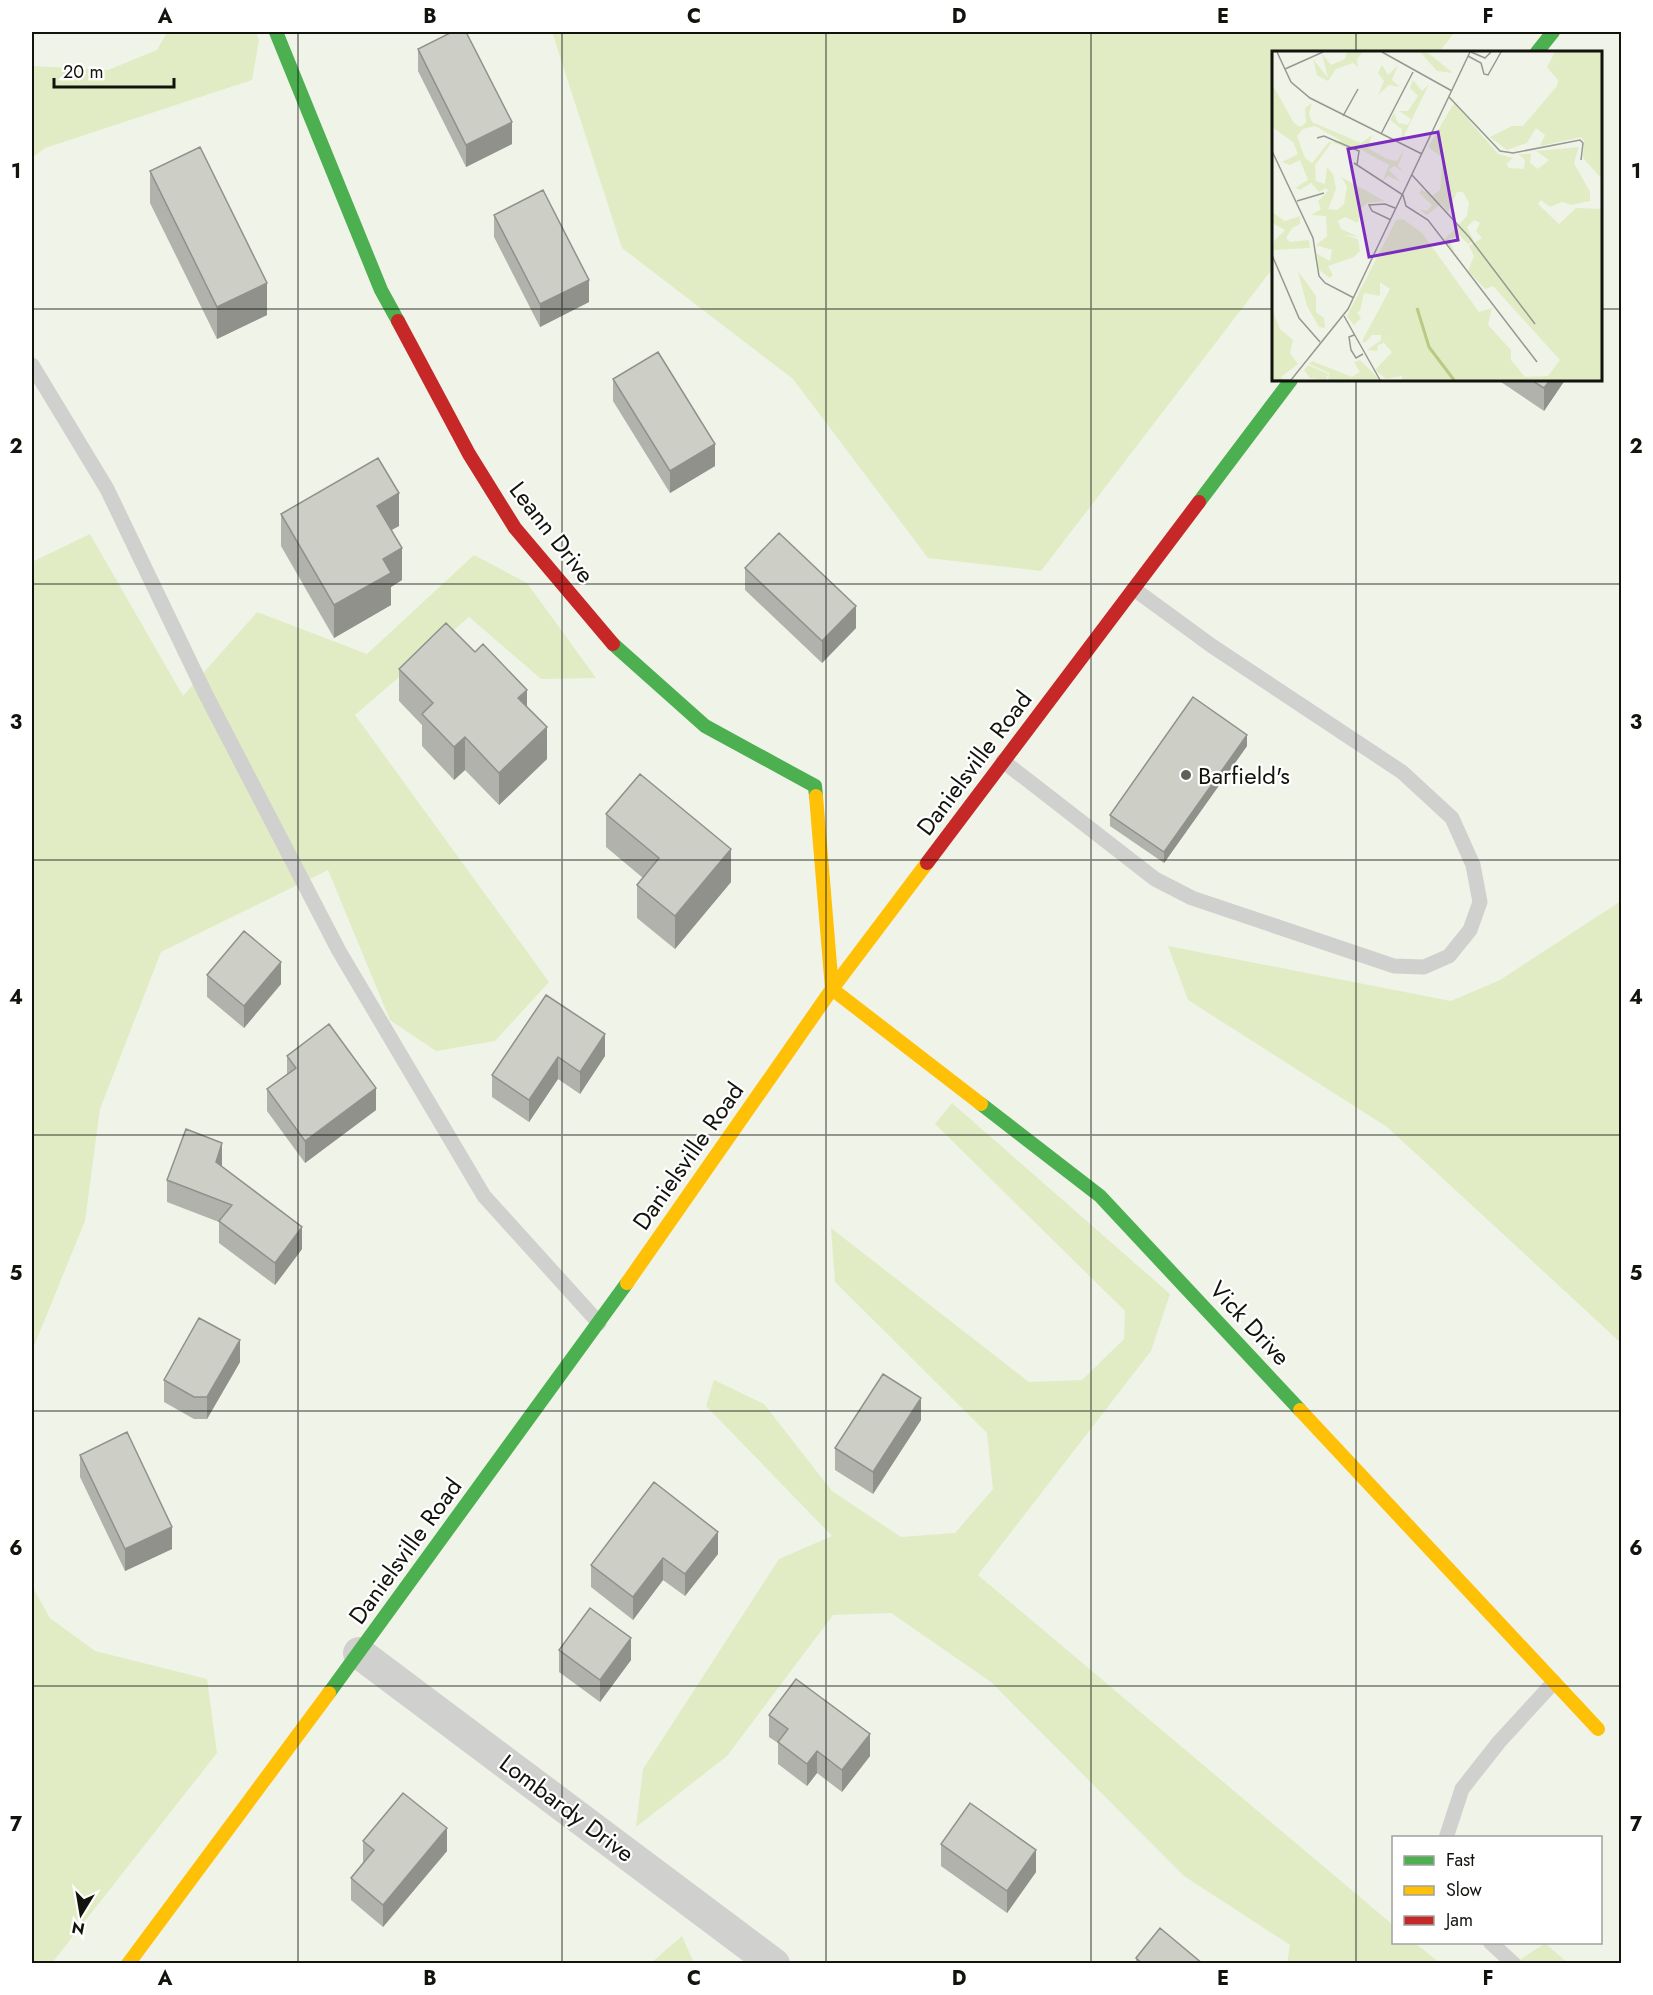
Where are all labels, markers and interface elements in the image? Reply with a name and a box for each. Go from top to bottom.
text: A [157,2,173,31]
text: B [423,2,437,31]
text: C [687,2,701,31]
text: D [952,2,966,31]
text: E [1217,2,1229,31]
text: F [1482,2,1494,31]
scale bar [54,51,174,89]
inset map [1272,51,1602,381]
text: 20 m [63,59,103,85]
text: 1 [11,157,21,186]
text: 1 [1631,157,1641,186]
text: 2 [9,432,23,461]
text: 2 [1629,432,1643,461]
street label: Leann Drive [501,474,603,590]
street label: Danielsville Road [908,683,1040,843]
text: 3 [10,708,22,737]
text: 3 [1630,708,1642,737]
place label: Barfield's [1198,758,1290,793]
marker: Barfield's [1179,768,1193,782]
text: 4 [9,983,23,1012]
text: 4 [1629,983,1643,1012]
street label: Danielsville Road [624,1075,752,1237]
text: 5 [10,1259,23,1288]
text: 5 [1630,1259,1643,1288]
street label: Vick Drive [1202,1273,1298,1373]
street label: Danielsville Road [340,1471,470,1631]
text: 6 [9,1534,23,1563]
text: 6 [1629,1534,1643,1563]
street label: Lombardy Drive [492,1746,642,1870]
text: 7 [10,1810,23,1839]
text: 7 [1630,1810,1643,1839]
legend [1392,1836,1602,1944]
text: Fast [1446,1847,1475,1873]
text: Slow [1446,1877,1483,1903]
north arrow [51,1884,111,1944]
text: Jam [1444,1907,1473,1933]
text: N [70,1916,87,1941]
text: A [157,1964,173,1993]
text: B [423,1964,437,1993]
text: C [687,1964,701,1993]
text: D [952,1964,966,1993]
text: E [1217,1964,1229,1993]
text: F [1482,1964,1494,1993]

